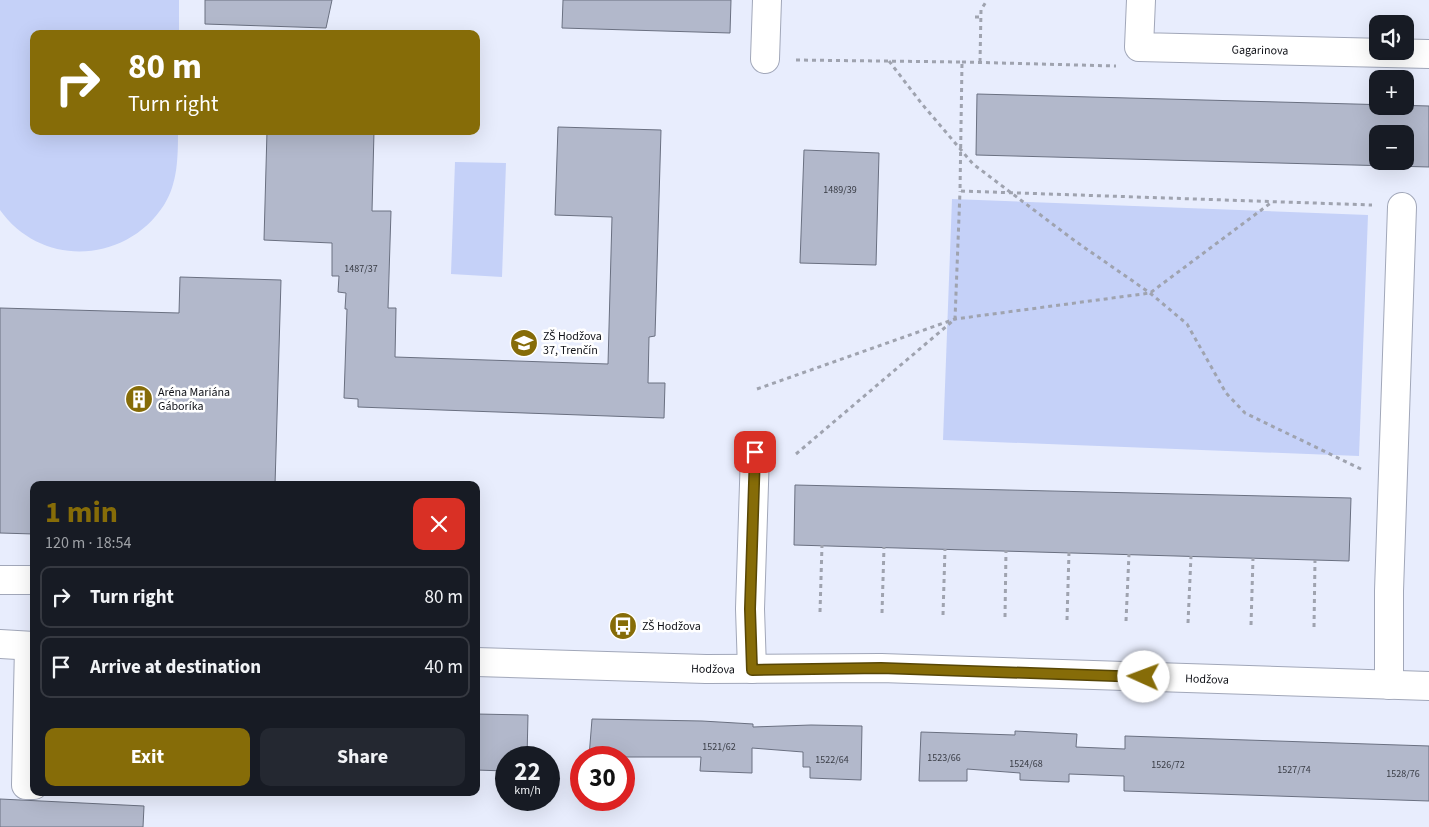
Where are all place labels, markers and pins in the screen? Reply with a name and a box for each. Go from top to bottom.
school or university icon: ZŠ Hodžova 37, Trenčín [509,328,539,358]
place label: ZŠ Hodžova 37, Trenčín [543,328,602,359]
building icon: Aréna Mariána Gáboríka [124,384,154,414]
place label: Aréna Mariána Gáboríka [158,384,230,415]
pin [734,431,776,473]
bus stop icon: ZŠ Hodžova [608,611,638,641]
place label: ZŠ Hodžova [642,618,701,635]

